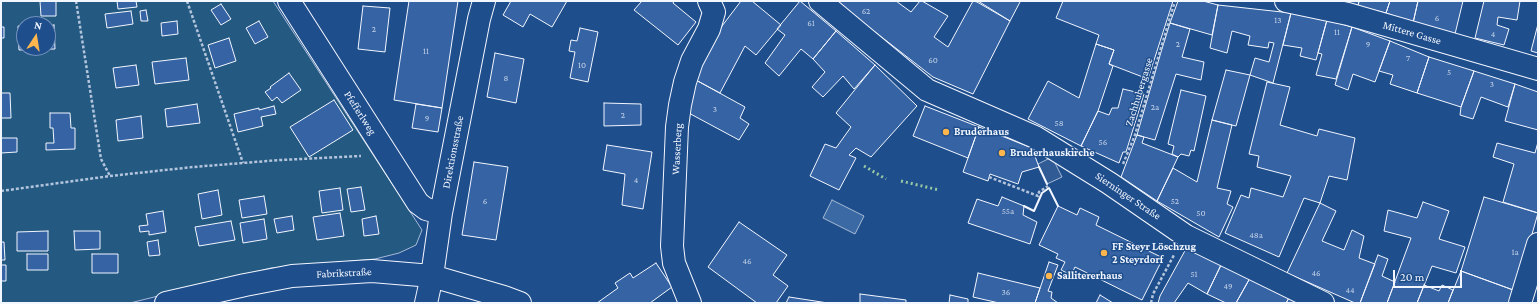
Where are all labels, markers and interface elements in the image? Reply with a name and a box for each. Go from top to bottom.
house number: 62 [862,6,870,16]
house number: 6 [1435,13,1439,23]
house number: 13 [1274,15,1282,25]
north arrow [16,16,56,56]
house number: 61 [807,18,815,28]
street label: Mittere Gasse [1381,18,1443,48]
text: N [33,19,43,32]
house number: 2 [372,24,376,34]
house number: 11 [1334,27,1340,37]
house number: 4 [1491,29,1495,39]
house number: 2 [1176,39,1180,49]
house number: 9 [1366,39,1370,49]
house number: 11 [423,46,429,56]
house number: 7 [1406,53,1410,63]
house number: 60 [928,55,938,65]
street label: Zachhubergasse [1122,56,1156,128]
house number: 10 [578,60,586,70]
house number: 5 [1447,67,1451,77]
house number: 8 [504,73,508,83]
house number: 3 [1490,79,1494,89]
street label: Pfefferlweg [341,89,379,137]
house number: 2a [1151,102,1159,112]
house number: 3 [713,104,717,114]
house number: 2 [621,110,625,120]
house number: 9 [425,113,429,123]
street label: Direktionsstraße [439,114,467,190]
house number: 58 [1054,118,1064,128]
street label: Wasserberg [669,123,685,175]
place label: Bruderhaus [954,125,1009,139]
marker: Bruderhaus [941,127,951,137]
house number: 56 [1099,137,1107,147]
place label: Bruderhauskirche [1010,146,1095,160]
marker: Bruderhauskirche [997,148,1007,158]
street label: Sierninger Straße [1093,169,1163,223]
house number: 4 [634,175,638,185]
house number: 6 [483,196,487,206]
house number: 52 [1171,196,1179,206]
house number: 55a [1002,206,1014,216]
house number: 50 [1196,208,1206,218]
house number: 48a [1249,230,1263,240]
place label: FF Steyr Löschzug 2 Steyrdorf [1112,240,1196,266]
house number: 1a [1511,247,1519,257]
marker: FF Steyr Löschzug 2 Steyrdorf [1099,248,1109,258]
house number: 46 [742,256,752,266]
scale bar [1395,262,1464,288]
street label: Fabrikstraße [316,265,372,281]
house number: 46 [1311,268,1321,278]
place label: Sallitererhaus [1057,269,1122,283]
house number: 51 [1190,269,1198,279]
text: 20 m [1400,270,1424,284]
marker: Sallitererhaus [1044,271,1054,281]
house number: 49 [1223,281,1233,291]
house number: 44 [1345,285,1355,295]
house number: 36 [1002,287,1010,297]

